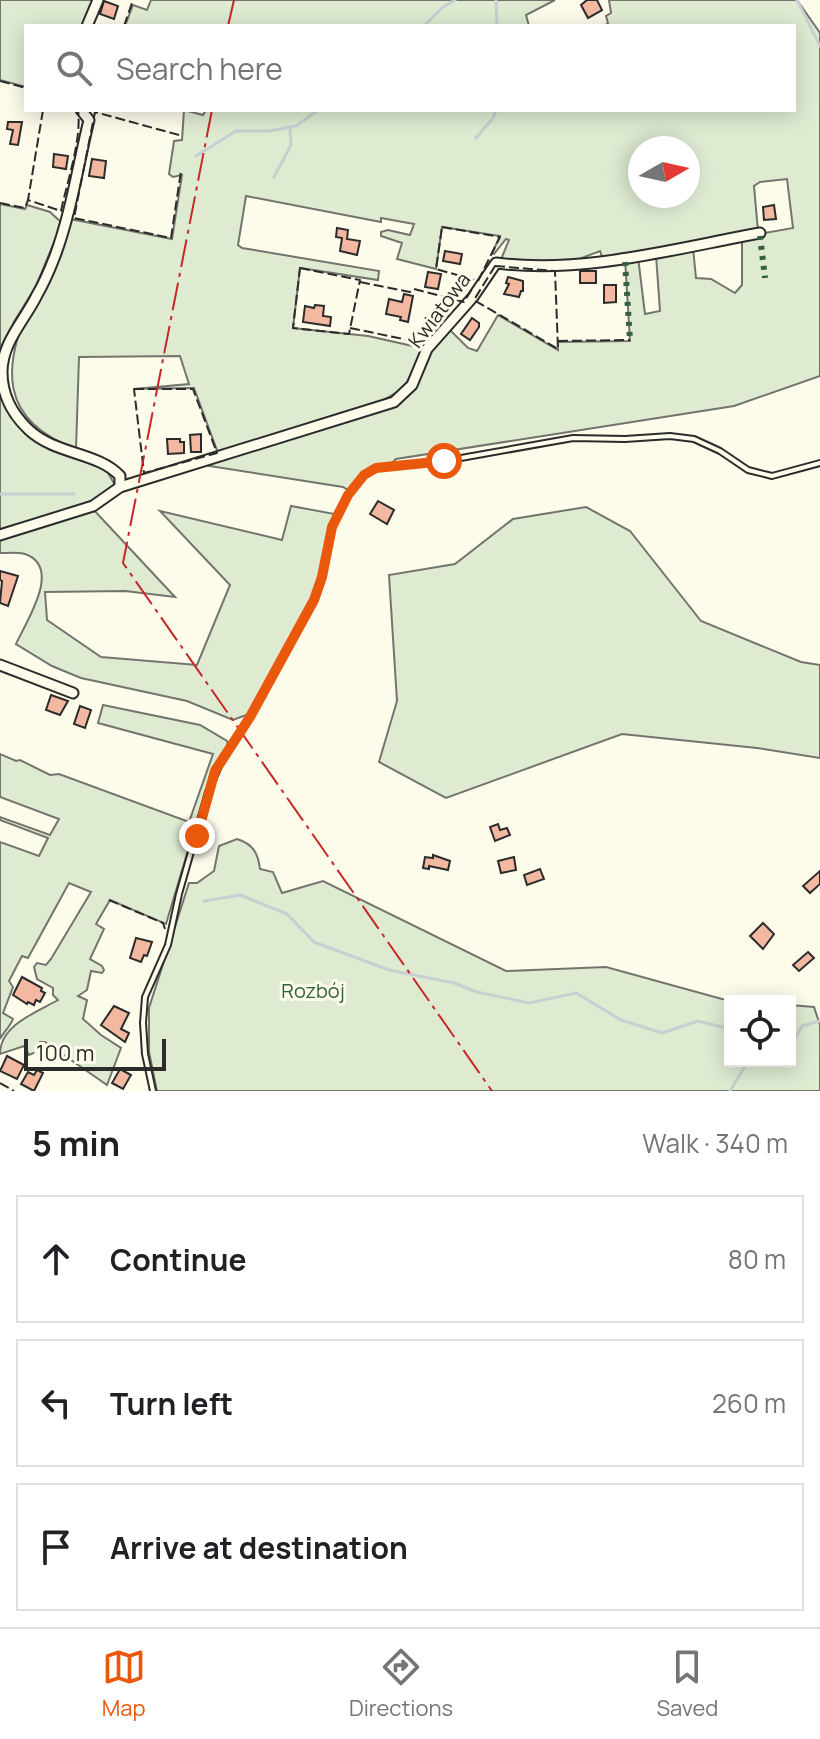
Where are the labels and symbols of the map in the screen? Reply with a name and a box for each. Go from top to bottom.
north arrow [628,136,700,208]
street label: Kwiatowa [402,267,476,353]
route start [426,443,462,479]
route end [179,818,215,854]
park label: Rozbój [281,977,345,1004]
scale bar [24,1035,166,1071]

